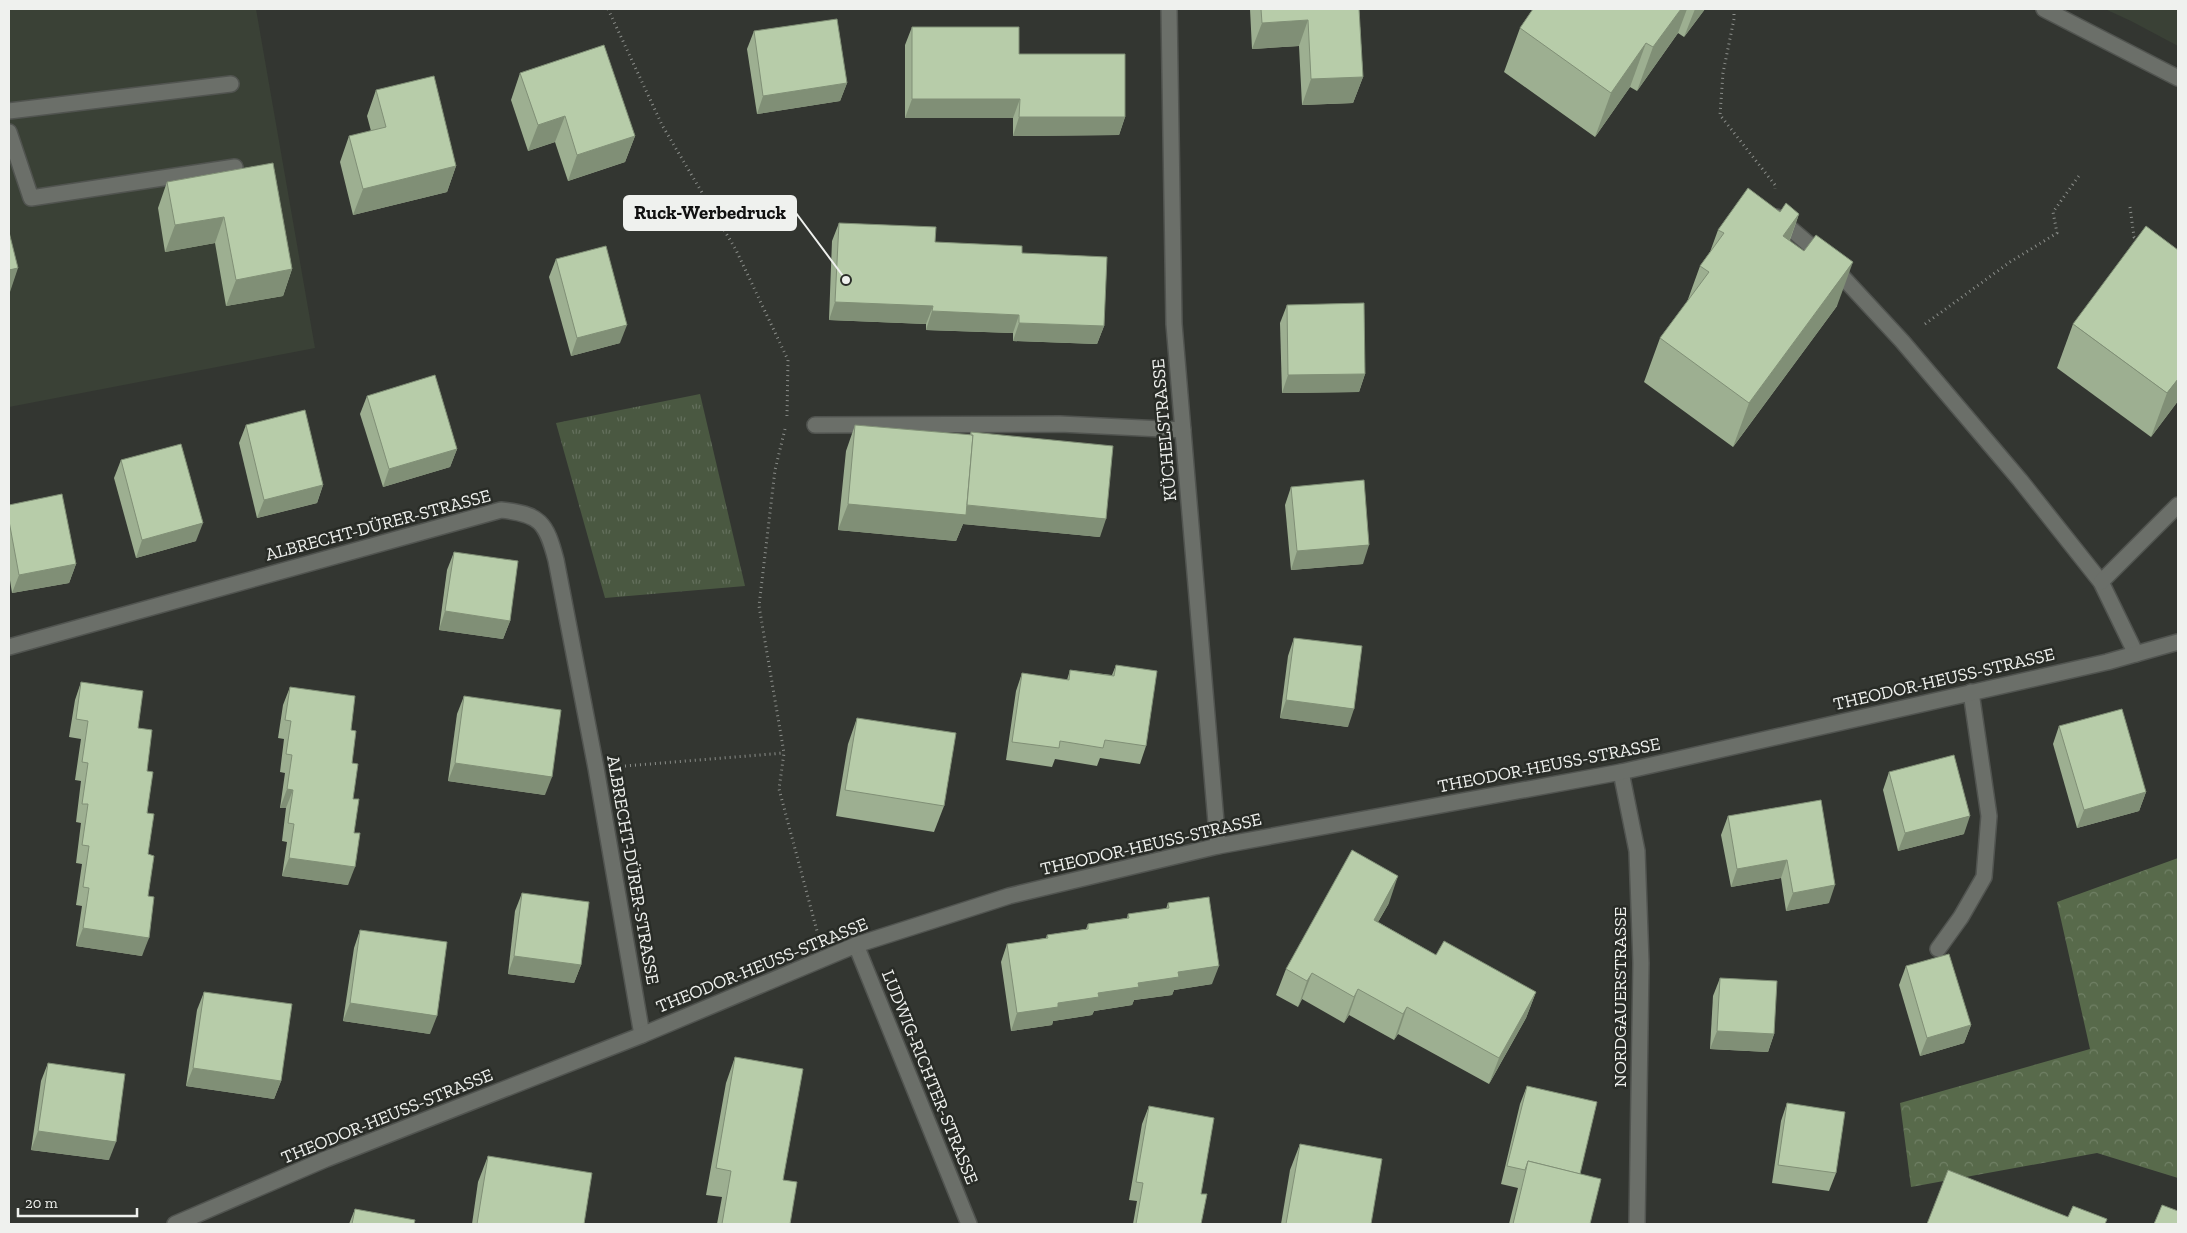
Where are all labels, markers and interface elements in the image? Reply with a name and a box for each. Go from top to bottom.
callout: Ruck-Werbedruck [624,196,796,230]
text: Ruck-Werbedruck [634,201,786,224]
street label: KÜCHELSTRASSE [1147,358,1181,502]
street label: ALBRECHT-DÜRER-STRASSE [263,484,493,566]
street label: THEODOR-HEUSS-STRASSE [1831,643,2057,715]
street label: THEODOR-HEUSS-STRASSE [1436,733,1662,797]
street label: ALBRECHT-DÜRER-STRASSE [602,754,664,986]
street label: THEODOR-HEUSS-STRASSE [1038,808,1264,880]
street label: NORDGAUERSTRASSE [1609,907,1631,1087]
street label: THEODOR-HEUSS-STRASSE [653,912,871,1018]
street label: LUDWIG-RICHTER-STRASSE [877,967,983,1187]
street label: THEODOR-HEUSS-STRASSE [278,1063,496,1169]
scale bar [18,1186,136,1218]
text: 20 m [25,1194,58,1212]

